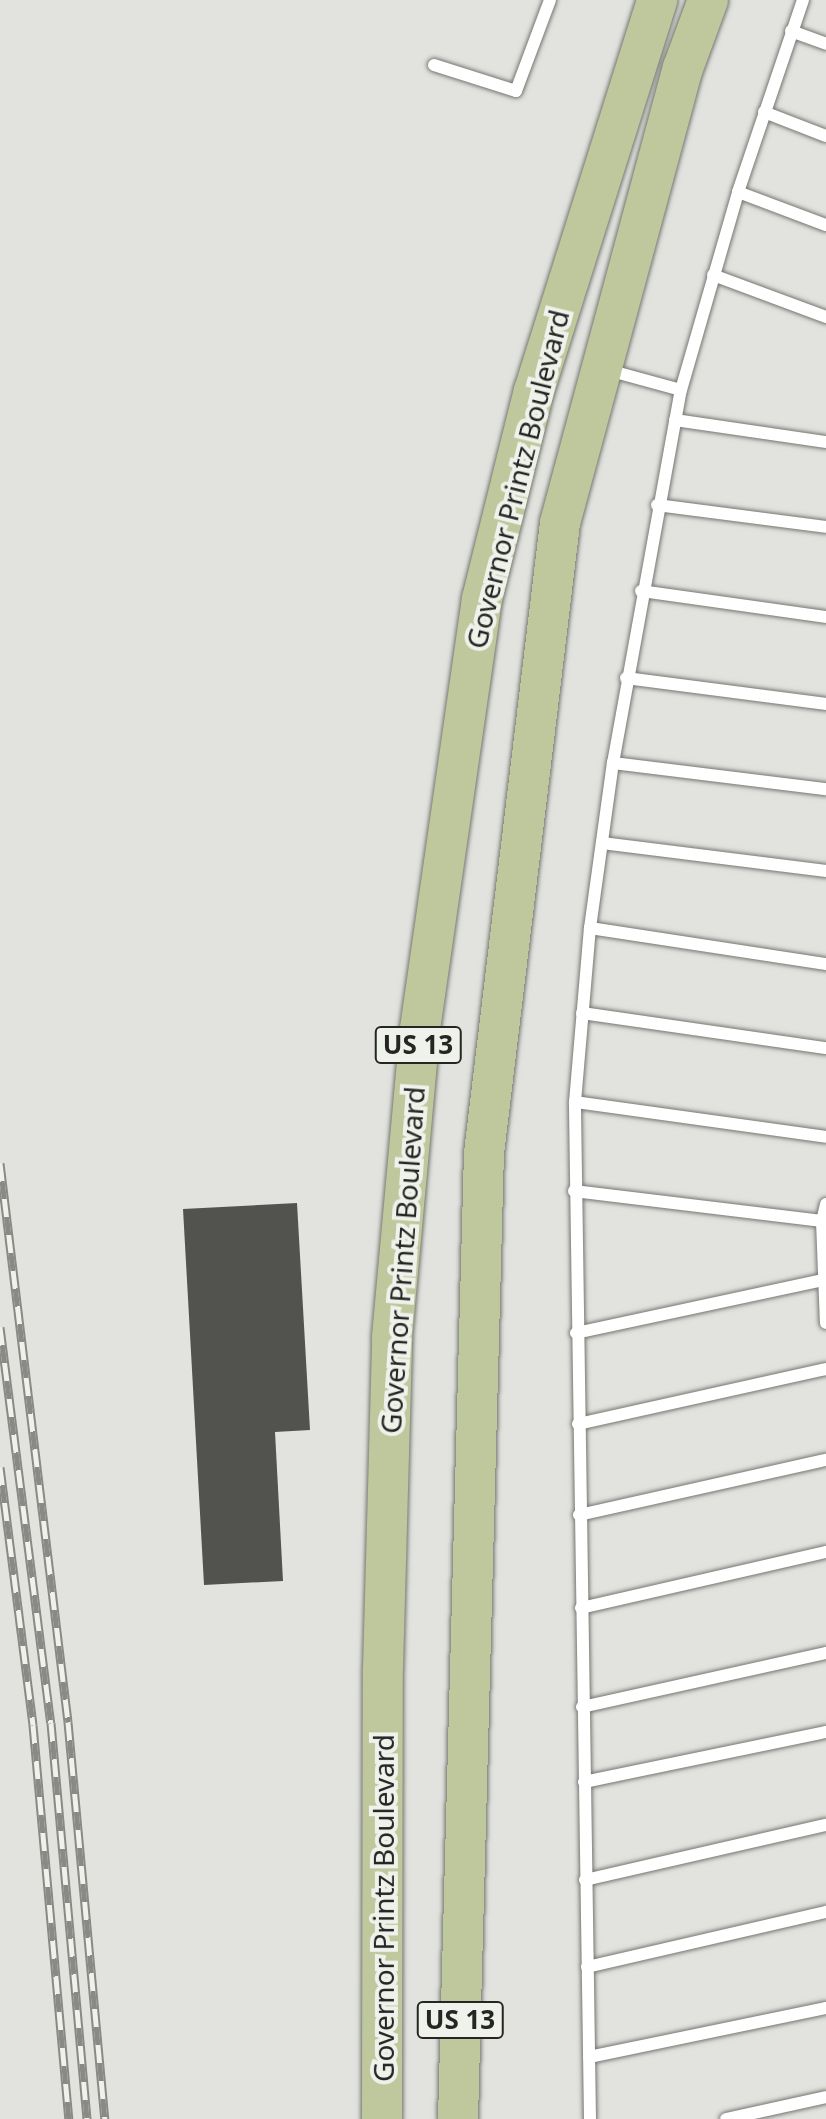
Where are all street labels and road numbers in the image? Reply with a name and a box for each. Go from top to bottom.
street label: Governor Printz Boulevard [459,306,575,652]
road number: US 13 [374,1023,462,1067]
street label: Governor Printz Boulevard [373,1085,431,1435]
street label: Governor Printz Boulevard [366,1734,400,2082]
road number: US 13 [416,1998,504,2042]

